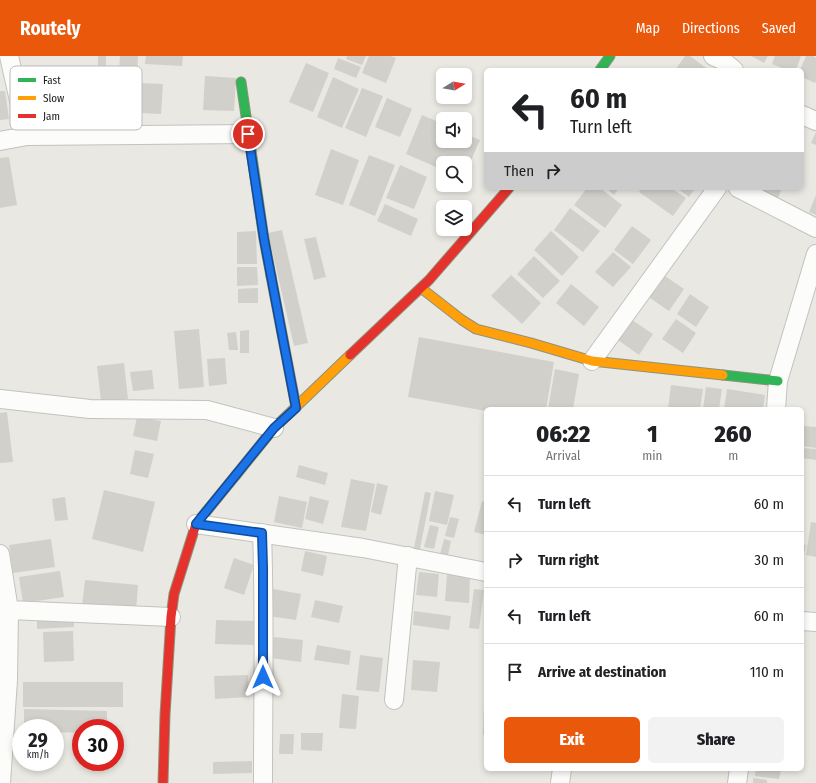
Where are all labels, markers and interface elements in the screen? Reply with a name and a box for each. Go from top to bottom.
text: Routely [20,17,80,40]
text: Map [636,20,660,37]
text: Directions [682,20,740,37]
text: Saved [762,20,796,37]
legend [10,66,142,130]
north arrow [436,68,472,104]
map controls [436,68,472,236]
text: Fast [43,74,61,87]
text: 60 m [570,82,627,115]
icon: left [504,84,556,136]
text: Slow [43,92,64,105]
text: Jam [43,110,60,123]
button: sound [436,112,472,148]
text: Turn left [570,116,632,138]
pin [231,117,265,151]
icon: arrive [237,123,259,145]
button: search [436,156,472,192]
icon: right [542,160,564,182]
text: Then [504,162,534,180]
button: layers [436,200,472,236]
text: 06:22 [536,420,590,448]
text: 1 [647,420,658,448]
text: 260 [715,420,752,448]
text: Arrival [546,448,580,463]
text: min [642,448,662,463]
text: m [728,448,738,463]
icon: left [504,493,526,515]
text: Turn left [538,495,591,513]
text: 60 m [754,495,784,513]
icon: right [504,549,526,571]
text: Turn right [538,551,599,569]
text: 30 m [754,551,784,569]
icon: left [504,605,526,627]
text: Turn left [538,607,591,625]
text: 60 m [754,607,784,625]
position arrow [242,656,284,698]
icon: arrive [504,661,526,683]
text: Arrive at destination [538,663,666,681]
text: 110 m [750,663,784,681]
button: Exit [504,717,640,763]
button: Share [648,717,784,763]
speed limit sign: 30 [72,719,124,771]
text: 29 [28,728,48,752]
text: km/h [27,749,49,761]

